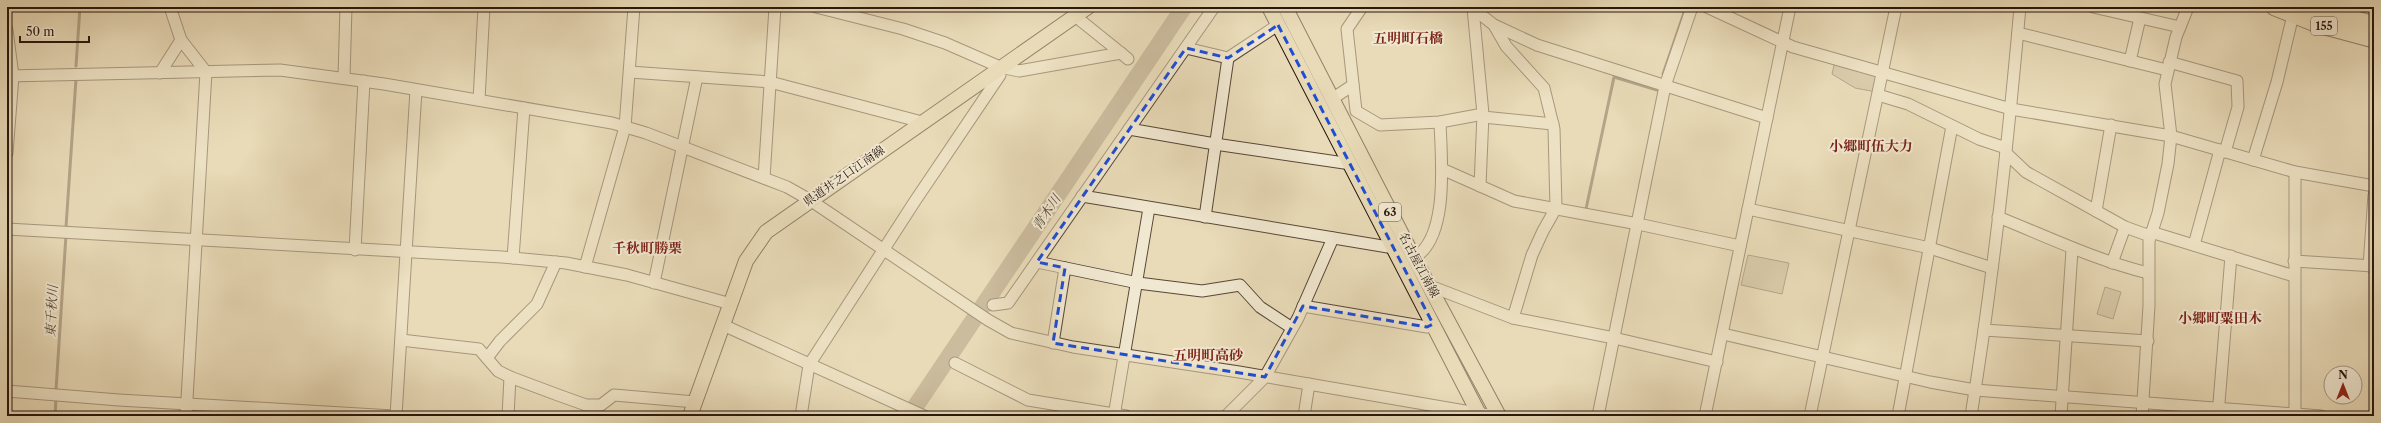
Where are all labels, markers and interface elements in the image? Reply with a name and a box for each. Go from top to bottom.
road number: 155 [2311,17,2337,35]
scale bar [20,18,89,44]
text: 50 m [26,24,55,39]
district label: 五明町石橋 [1373,29,1443,47]
district label: 小郷町伍大力 [1829,137,1913,155]
street label: 県道井之口江南線 [800,142,887,209]
water label: 青木川 [1028,190,1065,233]
road number: 63 [1379,203,1401,221]
street label: 名古屋江南線 [1396,229,1443,300]
district label: 千秋町勝栗 [612,239,682,257]
water label: 東千秋川 [42,283,60,337]
district label: 小郷町粟田木 [2178,309,2262,327]
district label: 五明町高砂 [1173,346,1243,364]
north arrow [2323,365,2363,405]
text: N [2338,368,2348,382]

